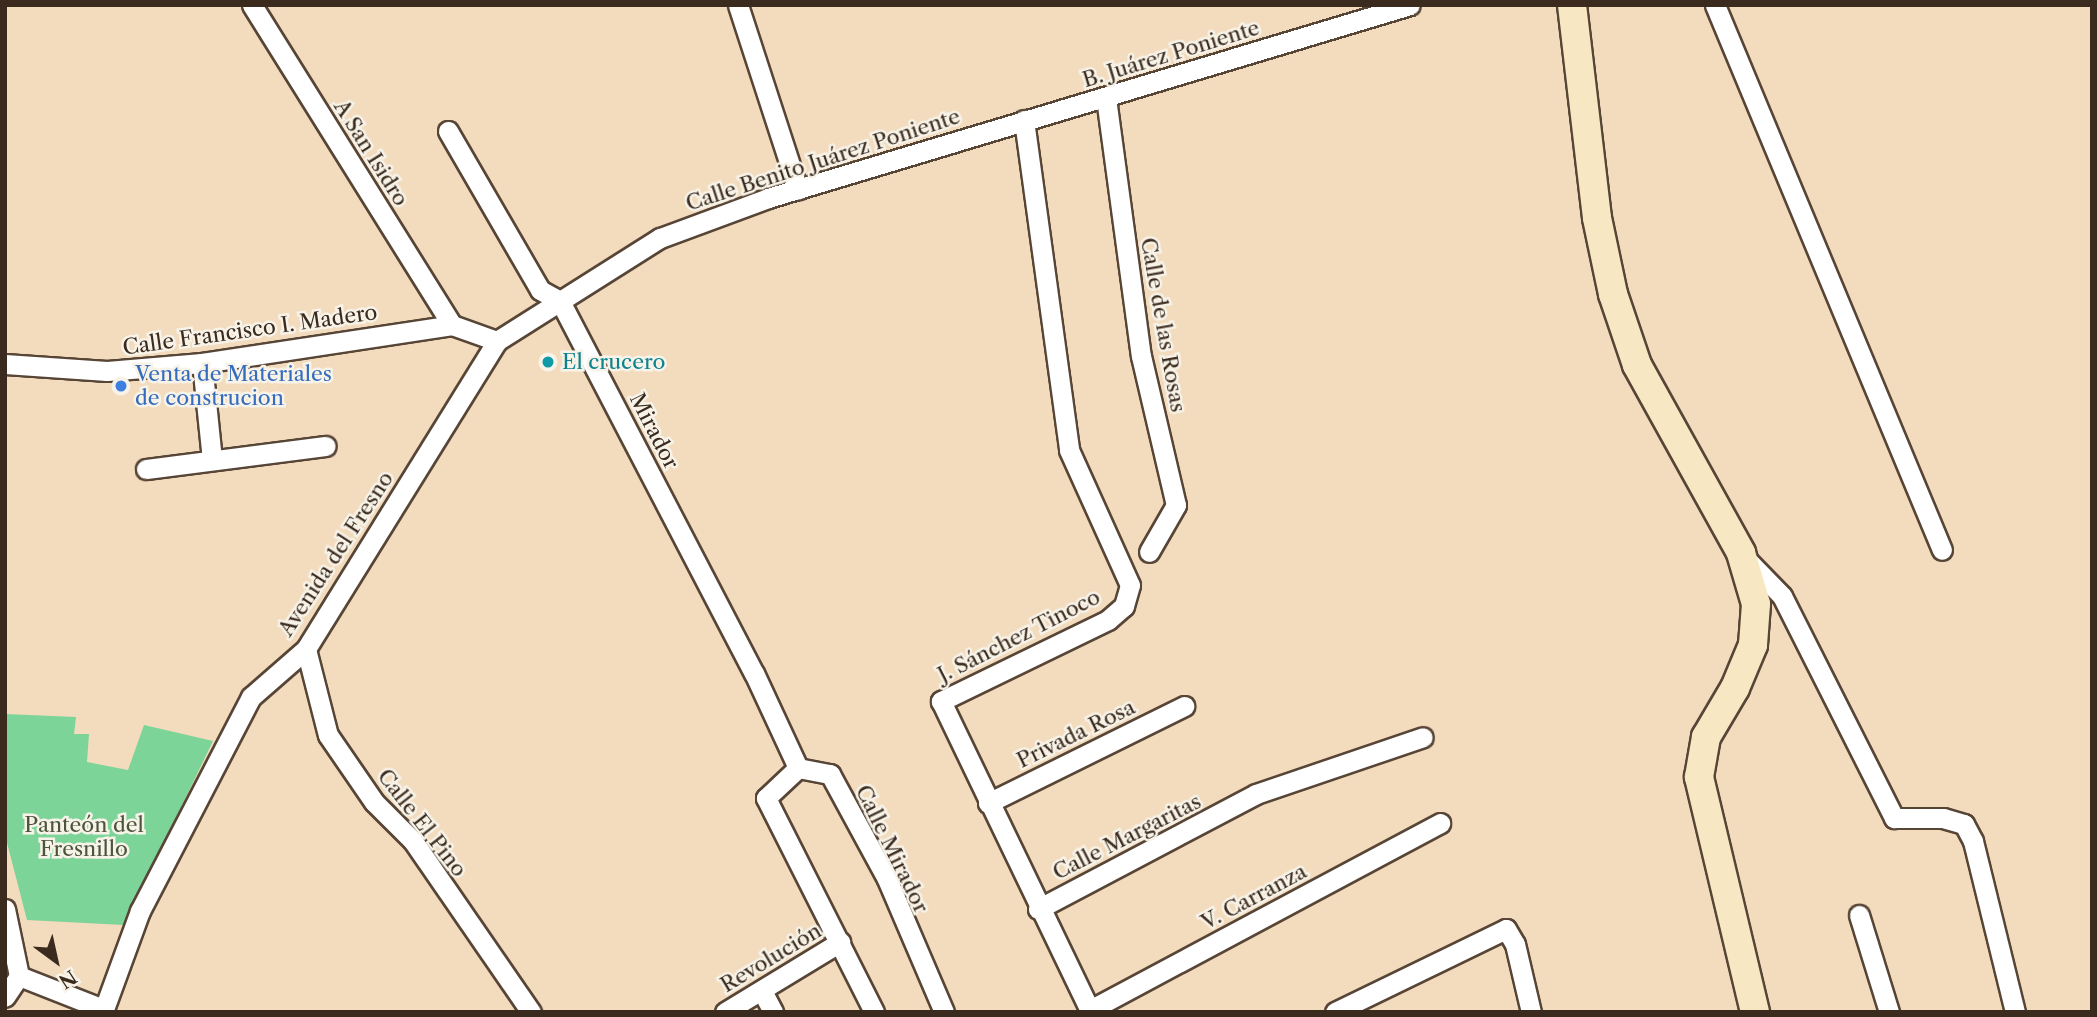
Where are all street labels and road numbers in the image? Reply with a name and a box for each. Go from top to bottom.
street label: B. Juárez Poniente [1080,15,1262,93]
street label: A San Isidro [328,95,414,211]
street label: Calle Benito Juárez Poniente [683,104,963,216]
street label: Calle de las Rosas [1135,236,1191,414]
street label: Calle Francisco I. Madero [121,300,379,360]
street label: Mirador [624,389,684,473]
street label: Avenida del Fresno [273,467,399,641]
street label: J. Sánchez Tinoco [933,584,1105,688]
street label: Privada Rosa [1013,695,1139,773]
street label: Calle El Pino [372,764,472,882]
street label: Calle Mirador [850,781,934,917]
street label: Calle Margaritas [1049,789,1205,885]
street label: V. Carranza [1197,859,1311,935]
street label: Revolución [716,918,826,998]

